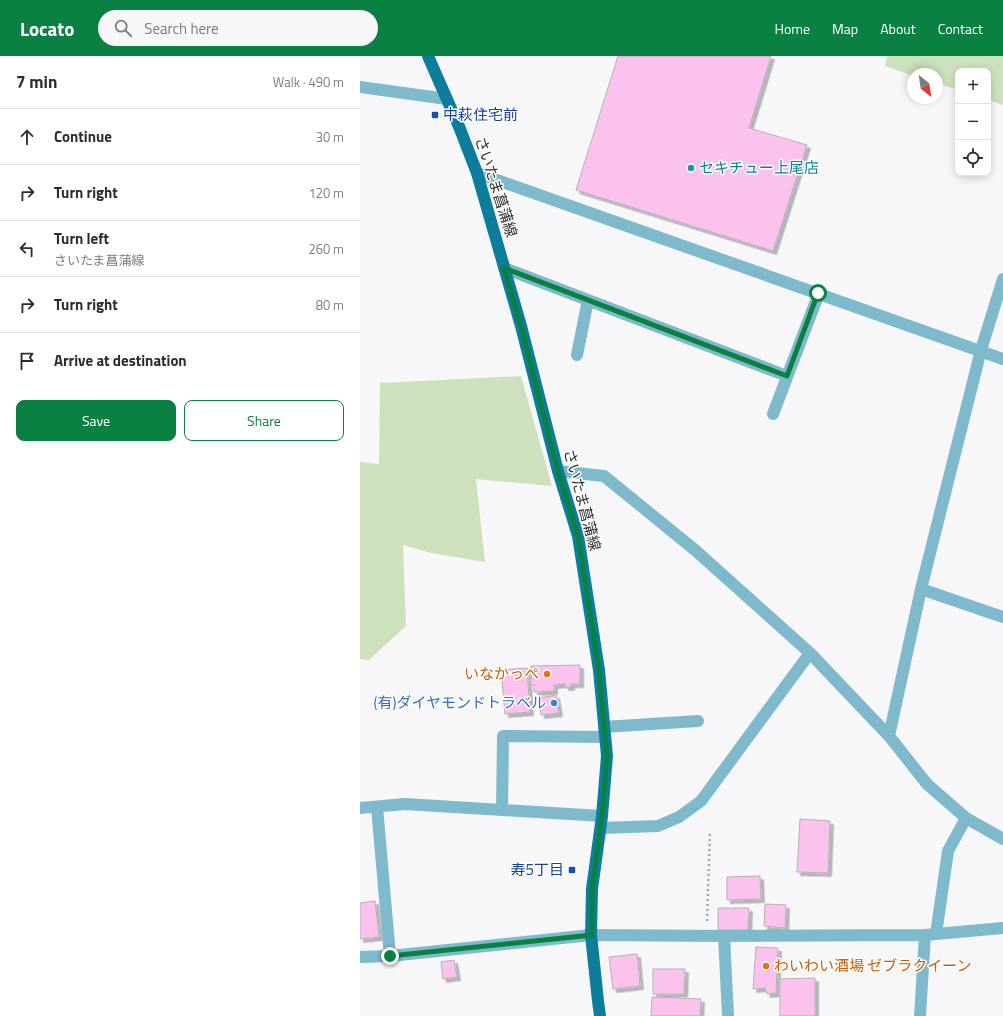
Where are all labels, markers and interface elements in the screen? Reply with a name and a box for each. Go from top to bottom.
search box [98,10,378,46]
text: Locato [20,14,74,43]
icon: search [112,17,134,39]
text: Search here [144,17,219,40]
text: Home [775,18,810,39]
text: Map [832,18,858,39]
text: About [880,18,916,39]
text: Contact [938,18,983,39]
north arrow [907,68,943,104]
map controls [955,68,991,176]
button: + [955,68,991,104]
text: 7 min [16,69,57,95]
text: Walk · 490 m [273,72,344,92]
place label: 中萩住宅前 [443,103,518,126]
button: − [955,104,991,140]
marker: 中萩住宅前 [430,110,440,120]
text: Continue [54,125,112,148]
icon: ahead [16,126,38,148]
text: 30 m [316,127,344,147]
street label: さいたま菖蒲線 [469,134,524,240]
button: locate [955,140,991,176]
place label: セキチュー上尾店 [699,156,819,179]
marker: セキチュー上尾店 [686,163,696,173]
text: Turn right [54,181,118,204]
icon: right [16,182,38,204]
text: 120 m [308,183,344,203]
text: Turn left [54,227,109,250]
icon: left [16,238,38,260]
text: 260 m [308,239,344,259]
text: さいたま菖蒲線 [54,250,145,270]
route start [809,284,827,302]
text: Turn right [54,293,118,316]
icon: right [16,294,38,316]
text: 80 m [316,295,344,315]
text: Arrive at destination [54,349,187,372]
icon: arrive [16,350,38,372]
button: Save [16,400,176,441]
button: Share [184,400,344,441]
street label: さいたま菖蒲線 [558,446,607,553]
place label: いなかっぺ [464,662,539,685]
marker: いなかっぺ [542,669,552,679]
place label: (有)ダイヤモンドトラベル [374,691,546,714]
marker: (有)ダイヤモンドトラベル [549,698,559,708]
place label: 寿5丁目 [511,858,564,881]
marker: 寿5丁目 [567,865,577,875]
route end [381,947,399,965]
place label: わいわい酒場 ゼブラクイーン [774,954,972,977]
marker: わいわい酒場 ゼブラクイーン [761,961,771,971]

